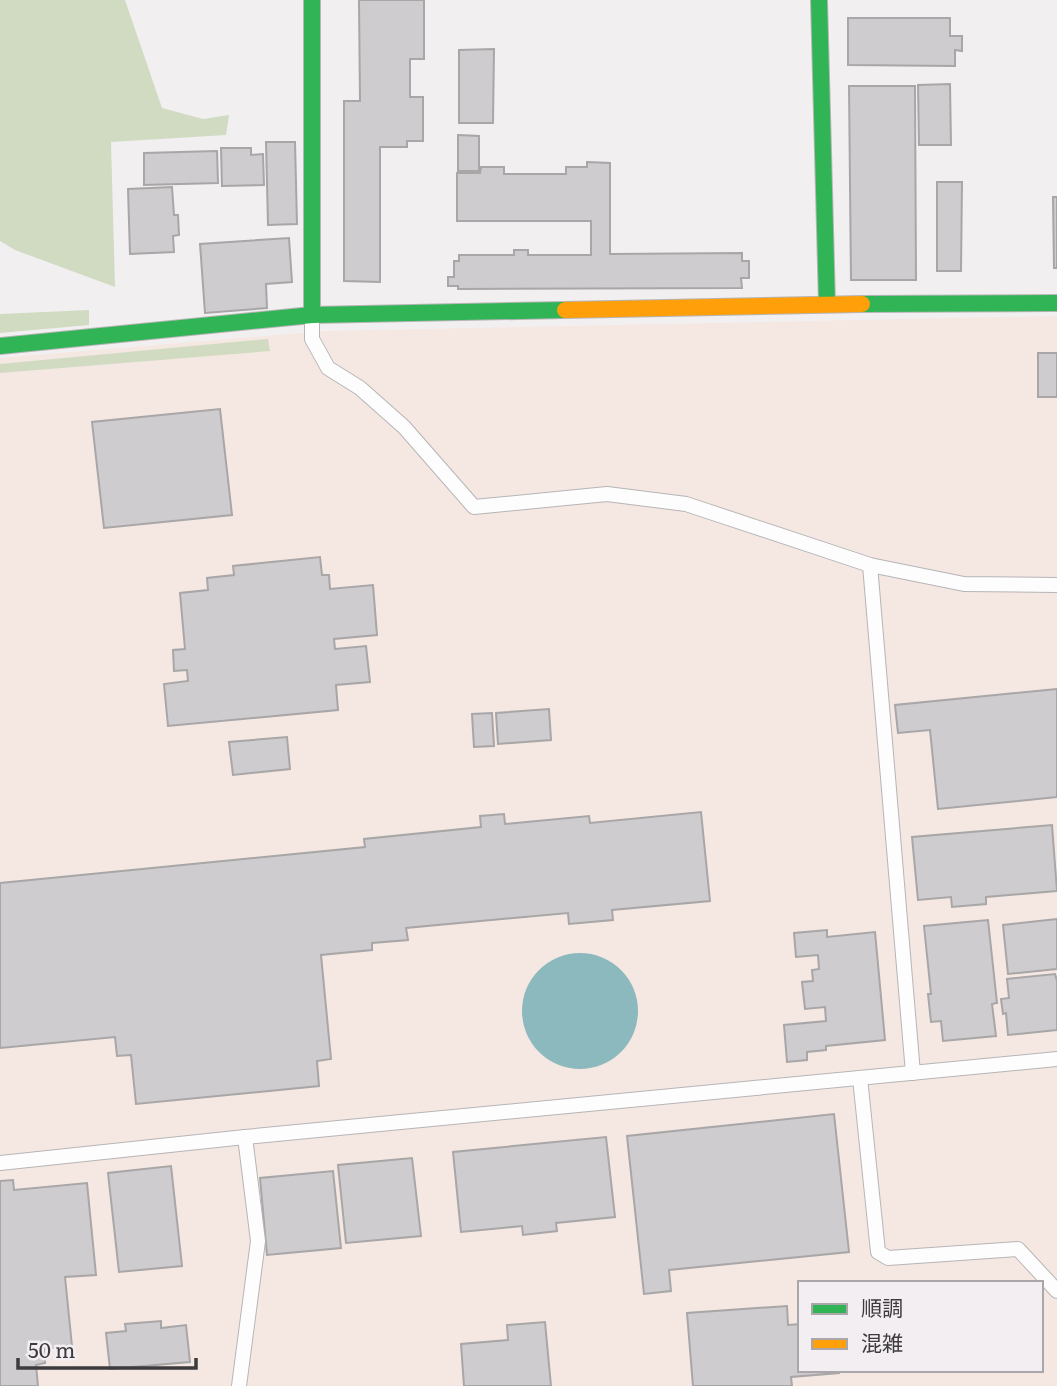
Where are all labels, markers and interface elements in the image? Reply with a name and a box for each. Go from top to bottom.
legend [798,1281,1043,1372]
text: 順調 [861,1291,903,1322]
scale bar [18,1326,196,1370]
text: 混雑 [861,1326,903,1357]
text: 50 m [28,1333,75,1364]

